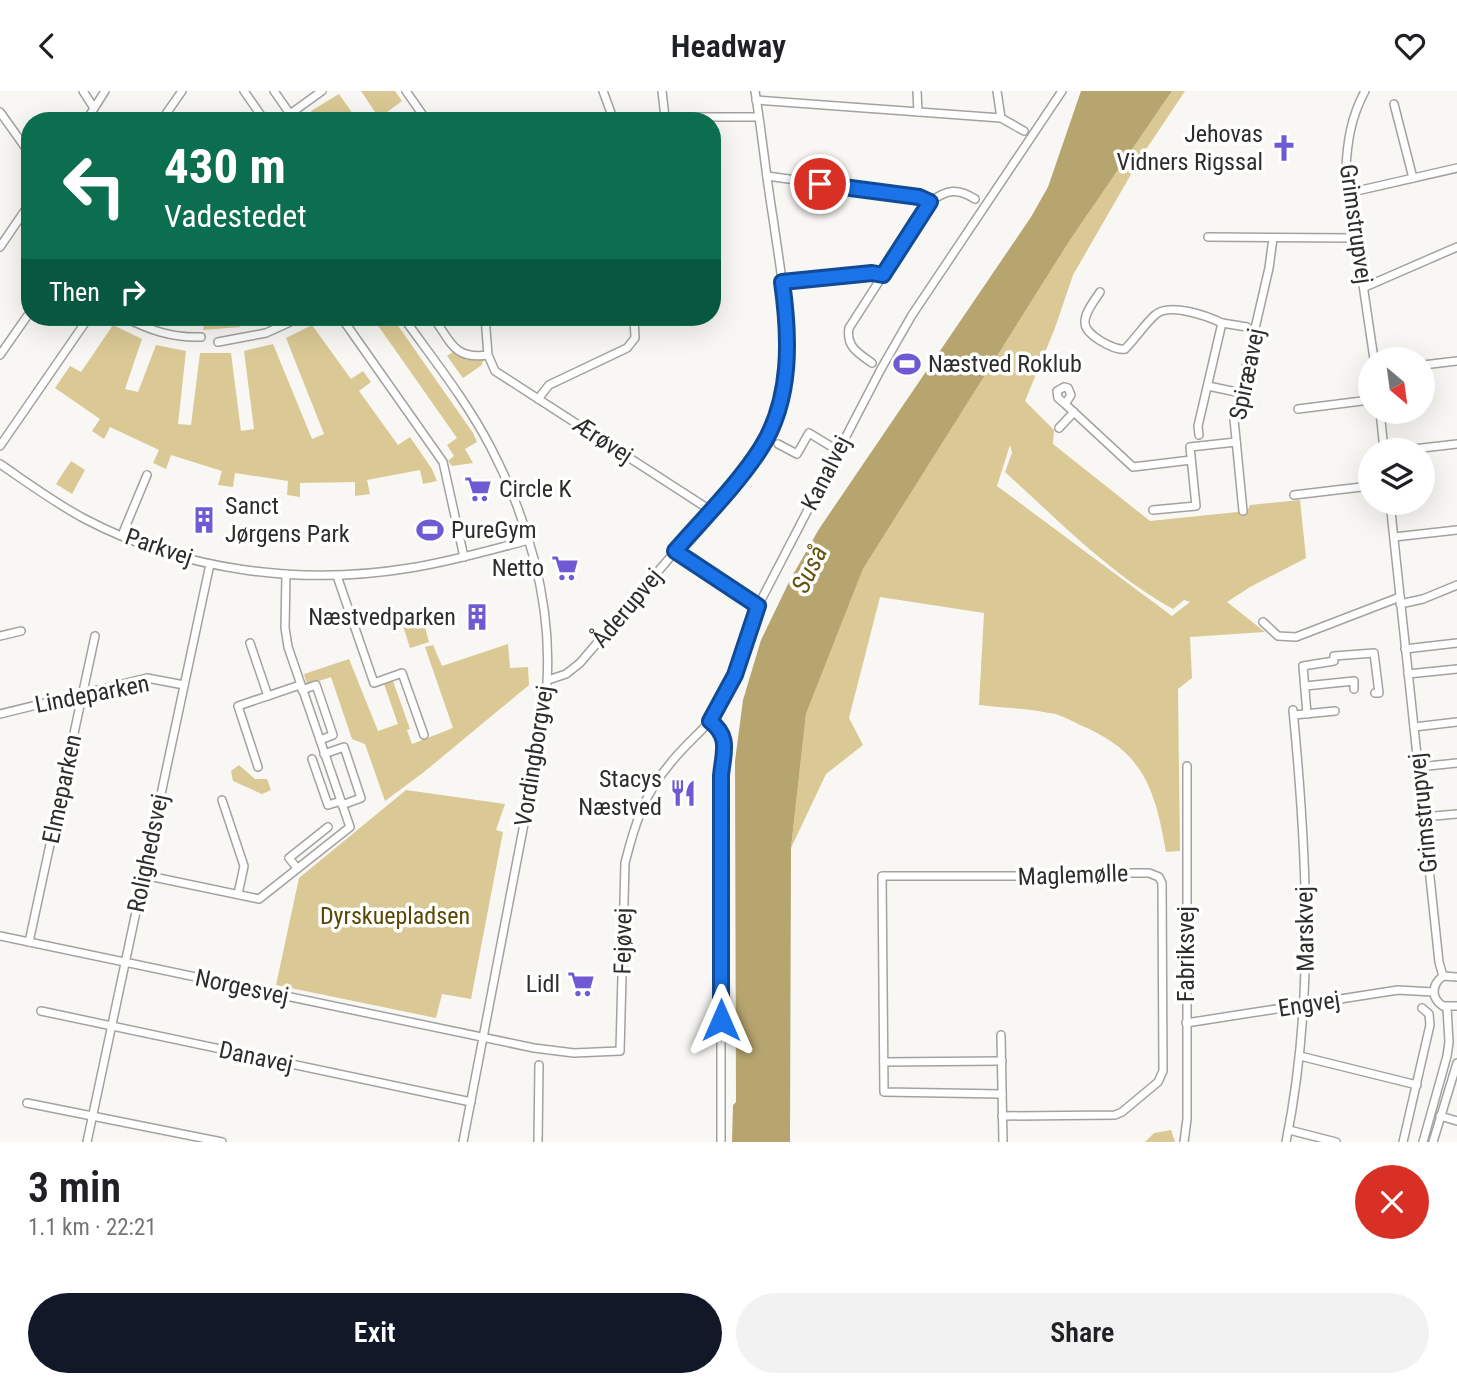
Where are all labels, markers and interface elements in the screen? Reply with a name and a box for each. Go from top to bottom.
icon: back [28,27,66,65]
text: Headway [671,27,786,65]
icon: heart [1391,27,1429,65]
place label: Jehovas Vidners Rigssal [1117,120,1263,176]
church icon: Jehovas Vidners Rigssal [1269,133,1299,163]
text: 430 m [164,138,286,195]
icon: left [49,140,140,231]
pin [790,154,850,214]
street label: Grimstrupvej [1334,162,1378,286]
icon: arrive [801,165,839,203]
text: Vadestedet [164,197,307,235]
icon: right [114,273,152,311]
text: Then [49,277,100,307]
street label: Spiræavej [1224,326,1270,422]
north arrow [1358,347,1435,423]
map controls [1358,347,1435,515]
sports icon: Næstved Roklub [892,349,922,379]
place label: Næstved Roklub [928,350,1082,378]
street label: Ærøvej [567,410,638,470]
street label: Kanalvej [795,431,857,515]
button: layers [1358,438,1435,515]
supermarket icon: Circle K [463,474,493,504]
place label: Circle K [499,475,572,503]
place label: Sanct Jørgens Park [225,492,350,548]
building icon: Sanct Jørgens Park [189,505,219,535]
sports icon: PureGym [415,515,445,545]
place label: PureGym [451,516,537,544]
street label: Parkvej [122,522,196,572]
water label: Suså [785,540,833,598]
supermarket icon: Netto [550,553,580,583]
place label: Netto [492,554,544,582]
street label: Åderupvej [585,562,668,653]
building icon: Næstvedparken [462,602,492,632]
place label: Næstvedparken [308,603,456,631]
street label: Lindeparken [32,669,152,719]
street label: Vordingborgvej [509,683,559,829]
street label: Elmeparken [37,732,87,846]
street label: Grimstrupvej [1403,752,1443,874]
place label: Stacys Næstved [578,765,662,821]
restaurant icon: Stacys Næstved [668,778,698,808]
street label: Rolighedsvej [122,791,174,915]
street label: Maglemølle [1017,859,1129,891]
street label: Marskvej [1290,886,1320,972]
park label: Dyrskuepladsen [320,902,470,930]
street label: Fabriksvej [1172,906,1200,1002]
street label: Fejøvej [608,907,638,975]
street label: Norgesvej [193,963,291,1011]
supermarket icon: Lidl [566,969,596,999]
place label: Lidl [526,970,560,998]
position arrow [684,983,758,1057]
street label: Engvej [1276,985,1342,1023]
street label: Danavej [216,1036,296,1078]
text: 3 min [28,1163,121,1212]
button: close [1355,1165,1429,1239]
text: 1.1 km · 22:21 [28,1214,157,1241]
button: Exit [28,1293,722,1373]
button: Share [736,1293,1429,1373]

